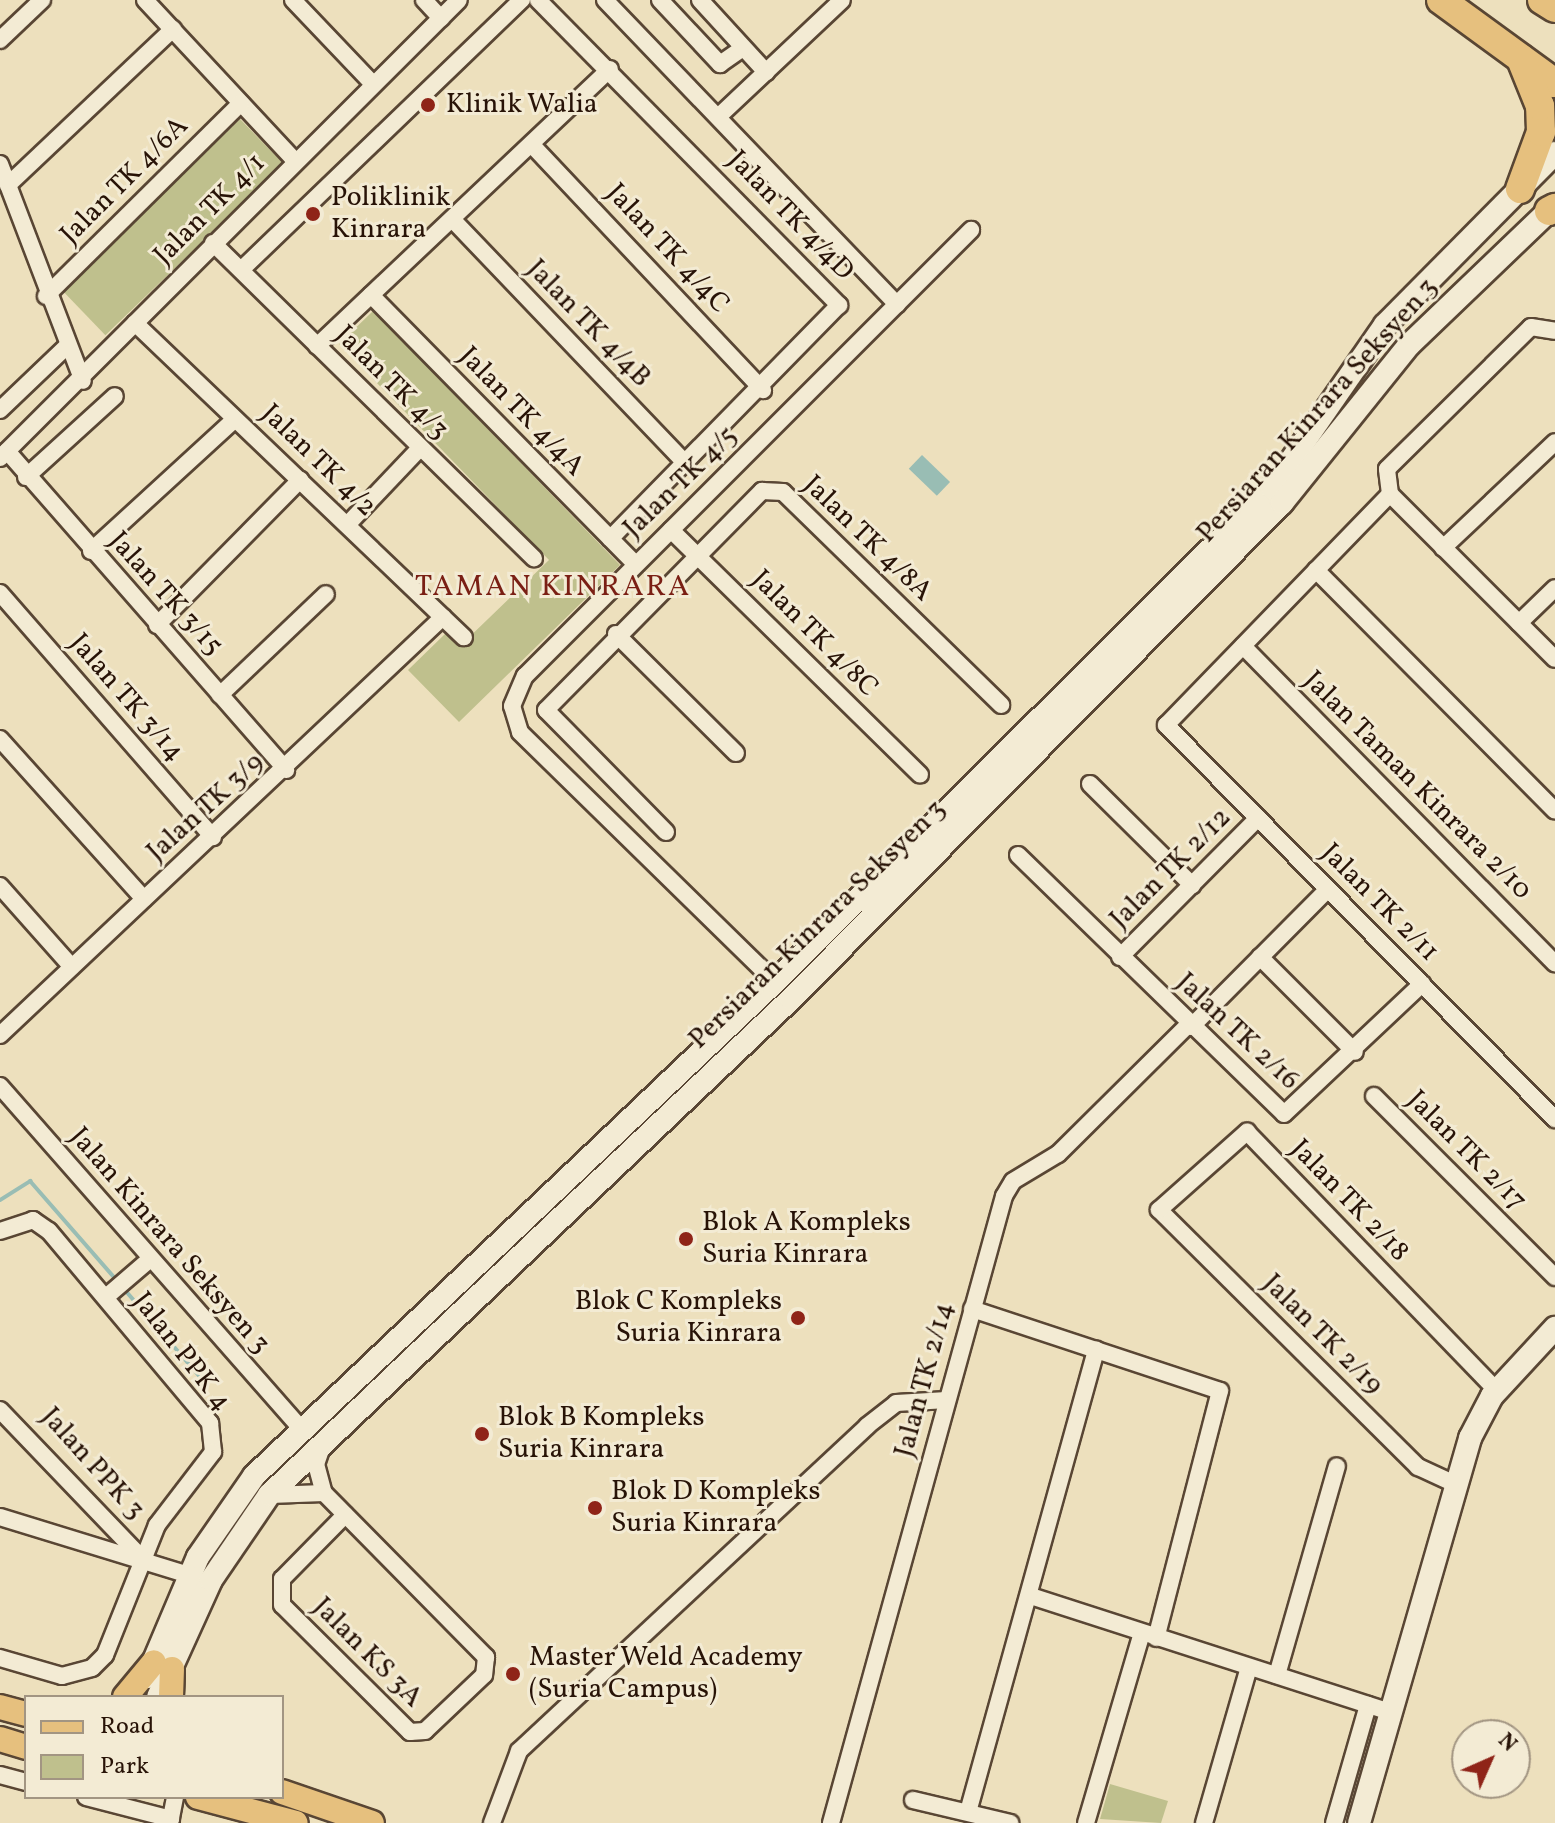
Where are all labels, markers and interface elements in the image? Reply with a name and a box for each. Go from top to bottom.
place label: Klinik Walia [446,88,599,122]
marker: Klinik Walia [417,94,439,116]
street label: Jalan TK 4/6A [54,110,196,252]
street label: Jalan TK 4/4D [719,144,861,288]
street label: Jalan TK 4/1 [147,147,273,273]
street label: Jalan TK 4/4C [598,177,736,321]
place label: Poliklinik Kinrara [331,181,451,247]
marker: Poliklinik Kinrara [302,203,324,225]
street label: Jalan TK 4/4B [518,253,658,395]
street label: Persiaran Kinrara Seksyen 3 [1190,272,1446,550]
street label: Jalan TK 4/3 [327,319,455,447]
street label: Jalan TK 4/4A [451,340,591,484]
street label: Jalan TK 4/2 [253,397,383,525]
street label: Jalan TK 4/5 [617,420,745,546]
street label: Jalan TK 4/8A [795,469,939,609]
street label: Jalan TK 3/15 [100,525,230,663]
street label: Jalan TK 4/8C [743,563,885,705]
district label: TAMAN KINRARA [415,569,691,605]
street label: Jalan TK 3/14 [61,627,191,769]
street label: Jalan Taman Kinrara 2/10 [1295,664,1539,908]
street label: Jalan TK 3/9 [140,746,272,870]
street label: Persiaran Kinrara Seksyen 3 [682,793,954,1057]
street label: Jalan TK 2/12 [1103,801,1239,937]
street label: Jalan TK 2/11 [1313,837,1445,969]
street label: Jalan TK 2/16 [1168,966,1306,1098]
street label: Jalan TK 2/17 [1399,1084,1533,1218]
street label: Jalan Kinrara Seksyen 3 [61,1121,277,1361]
street label: Jalan TK 2/18 [1282,1133,1416,1269]
place label: Blok A Kompleks Suria Kinrara [702,1206,911,1272]
marker: Blok A Kompleks Suria Kinrara [677,1230,695,1248]
street label: Jalan TK 2/19 [1254,1267,1390,1403]
place label: Blok C Kompleks Suria Kinrara [575,1285,782,1351]
street label: Jalan PPK 4 [124,1286,238,1418]
street label: Jalan TK 2/14 [888,1298,962,1462]
marker: Blok C Kompleks Suria Kinrara [789,1309,807,1327]
street label: Jalan PPK 3 [33,1401,151,1527]
place label: Blok B Kompleks Suria Kinrara [498,1401,705,1467]
marker: Blok B Kompleks Suria Kinrara [473,1425,491,1443]
place label: Blok D Kompleks Suria Kinrara [611,1475,821,1541]
marker: Blok D Kompleks Suria Kinrara [586,1499,604,1517]
street label: Jalan KS 3A [305,1591,429,1715]
place label: Master Weld Academy (Suria Campus) [529,1641,804,1707]
marker: Master Weld Academy (Suria Campus) [504,1665,522,1683]
legend [24,1695,284,1799]
text: Road [100,1710,154,1744]
north arrow [1451,1719,1531,1799]
text: N [1490,1726,1524,1760]
text: Park [100,1750,149,1784]

